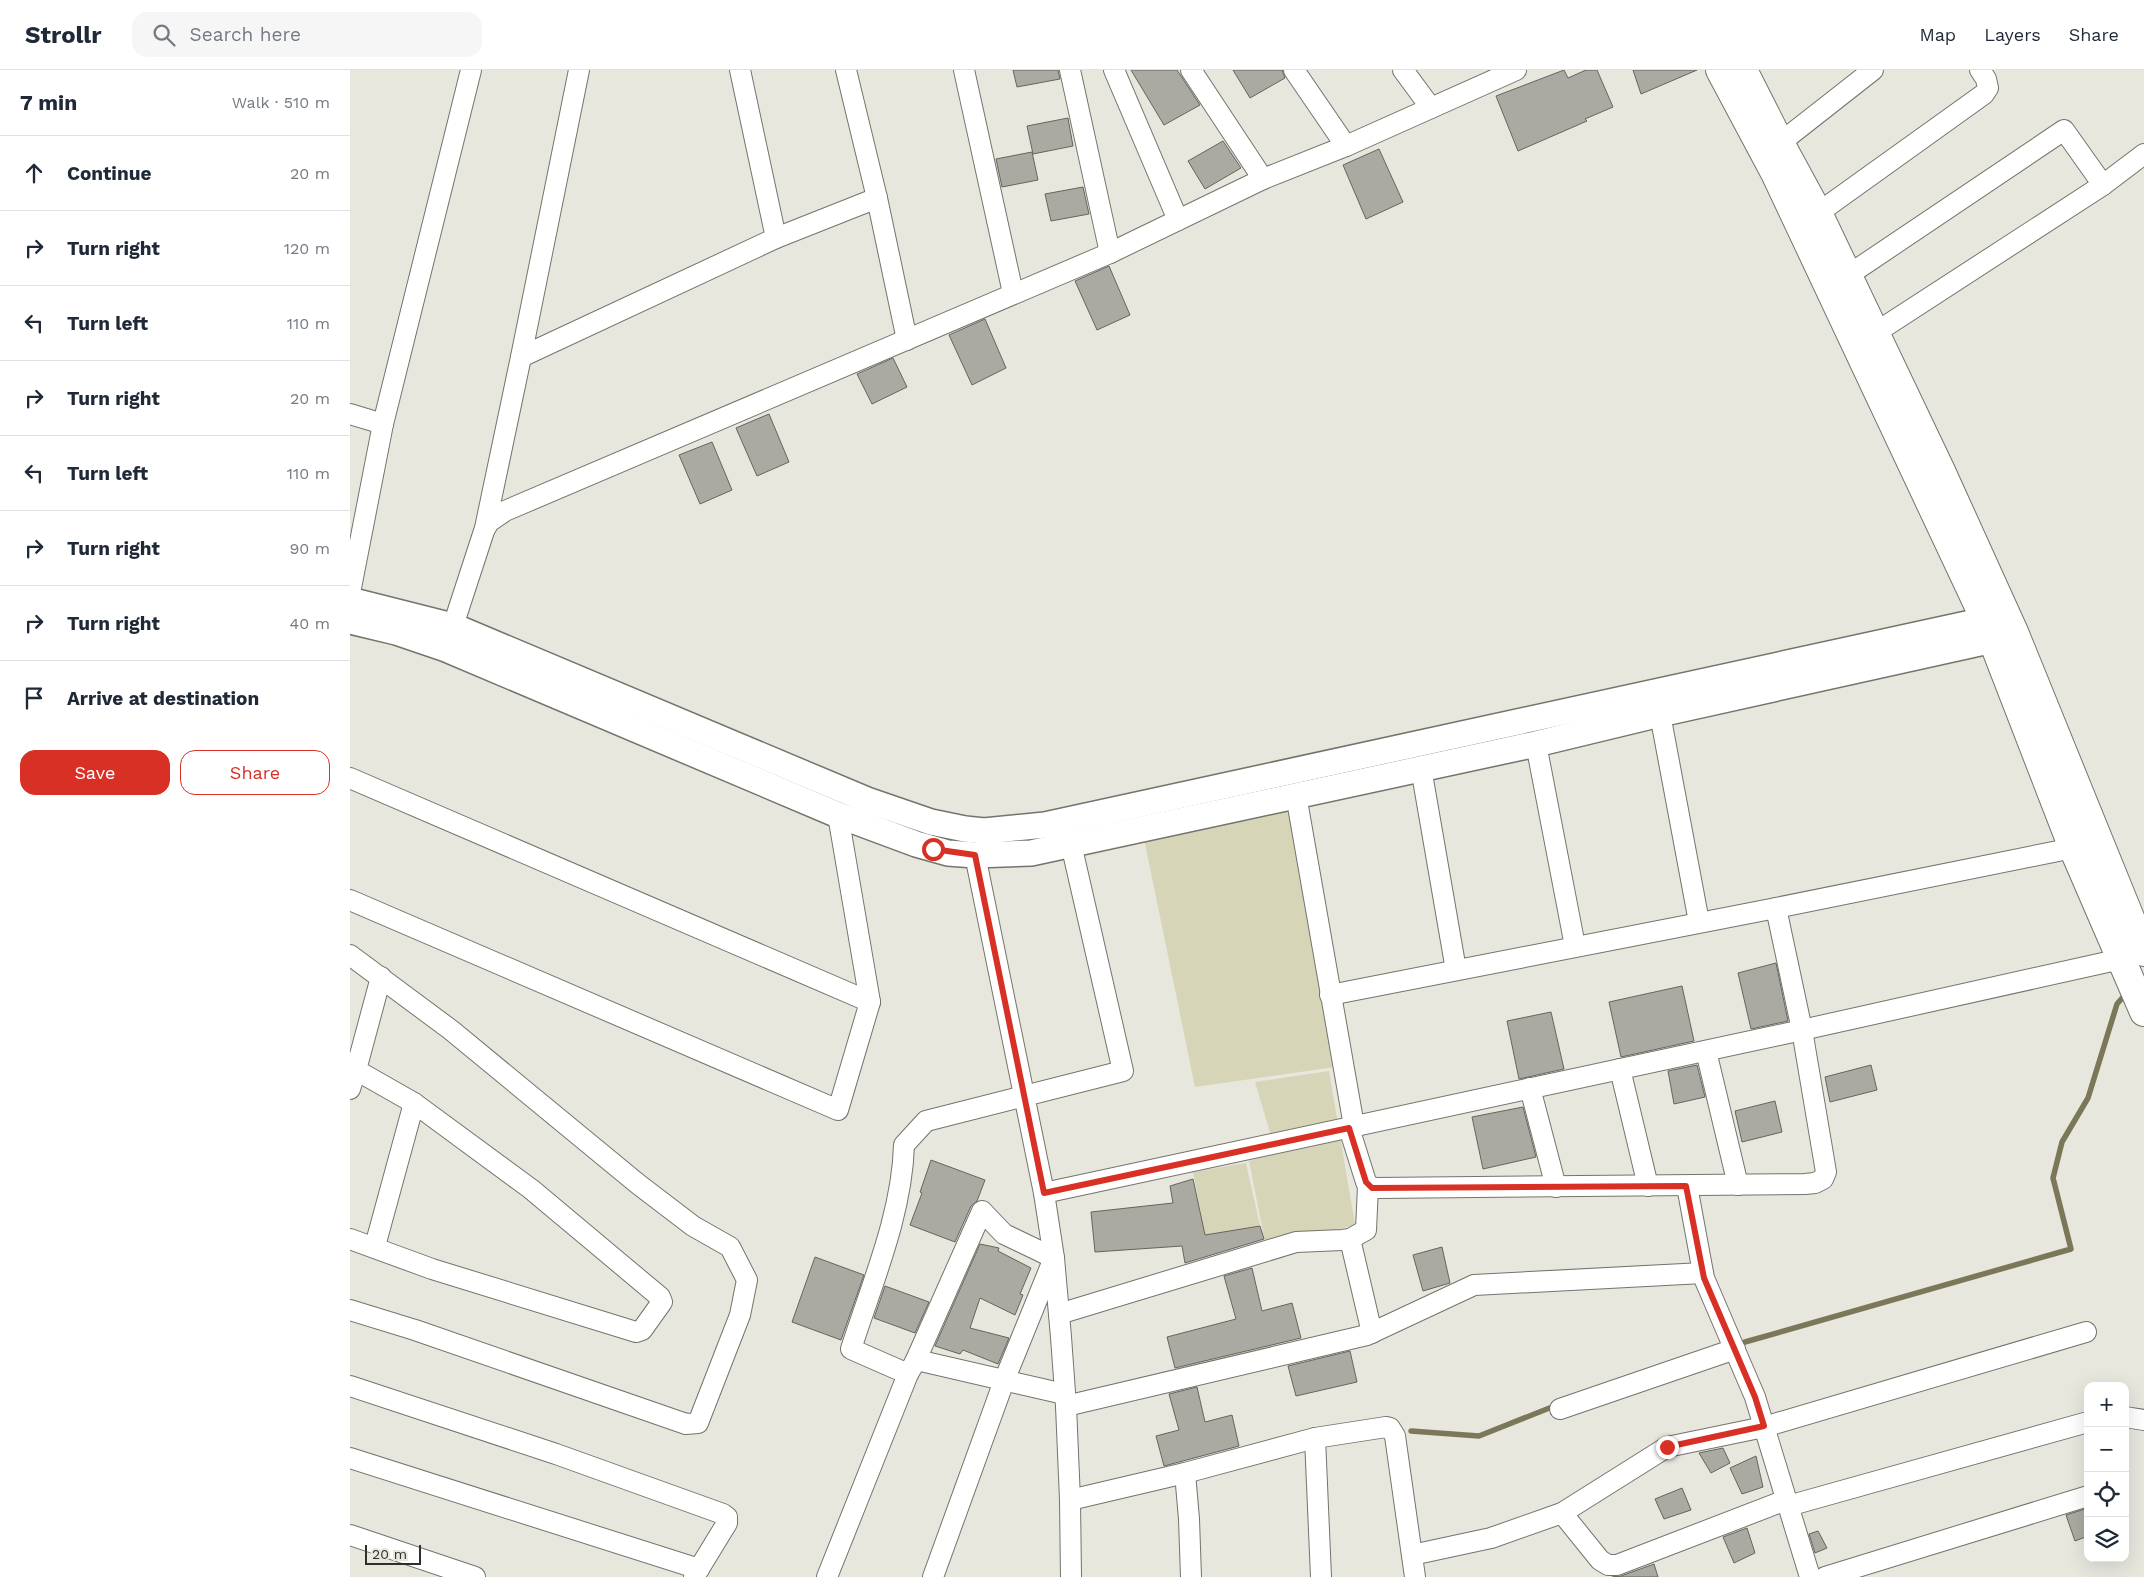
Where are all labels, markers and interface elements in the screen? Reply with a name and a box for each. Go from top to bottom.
search box [132,12,482,57]
text: Strollr [25,21,102,49]
icon: search [150,21,178,49]
text: Search here [190,23,301,46]
text: Map [1919,24,1956,45]
text: Layers [1984,24,2041,45]
text: Share [2069,24,2119,45]
text: 7 min [20,90,77,115]
text: Walk · 510 m [232,93,330,112]
icon: ahead [20,159,48,187]
text: Continue [67,162,151,185]
text: 20 m [290,164,330,183]
icon: right [20,234,48,262]
text: Turn right [67,237,160,260]
text: 120 m [284,239,330,258]
icon: left [20,309,48,337]
text: Turn left [67,312,148,335]
text: 110 m [287,314,330,333]
icon: right [20,384,48,412]
text: Turn right [67,387,160,410]
text: 20 m [290,389,330,408]
icon: left [20,459,48,487]
text: Turn left [67,462,148,485]
text: 110 m [287,464,330,483]
icon: right [20,534,48,562]
text: Turn right [67,537,160,560]
text: 90 m [289,539,330,558]
icon: right [20,609,48,637]
text: Turn right [67,612,160,635]
text: 40 m [290,614,330,633]
icon: arrive [20,684,48,712]
text: Arrive at destination [67,687,259,710]
button: Save [20,750,170,795]
button: Share [180,750,330,795]
route start [922,838,945,861]
map controls [2084,1382,2129,1562]
button: + [2084,1382,2129,1427]
button: − [2084,1427,2129,1472]
route end [1656,1436,1679,1459]
button: locate [2084,1472,2129,1517]
button: layers [2084,1517,2129,1562]
scale bar [365,1542,421,1565]
text: 20 m [372,1546,407,1562]

